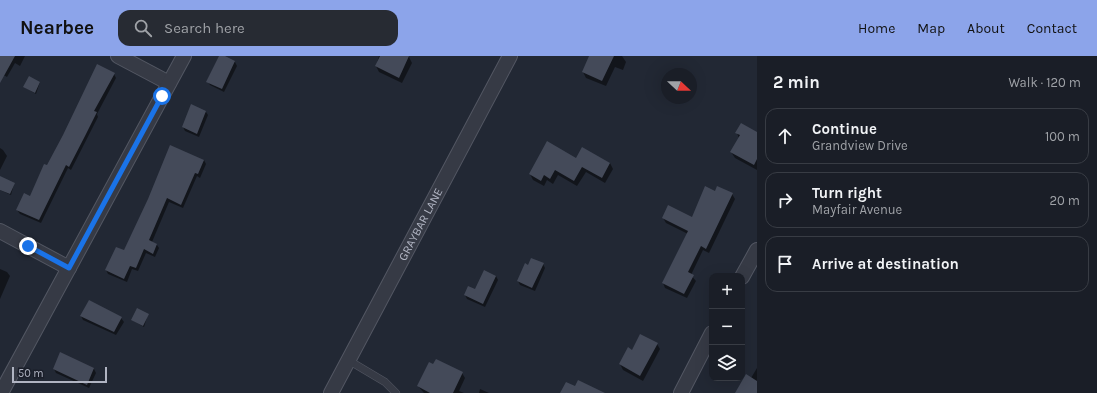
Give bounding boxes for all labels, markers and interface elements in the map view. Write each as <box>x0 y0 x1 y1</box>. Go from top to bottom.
search box <box>118 10 398 46</box>
text: Nearbee <box>20 17 94 39</box>
icon: search <box>132 17 154 39</box>
text: Search here <box>164 19 245 37</box>
text: Home <box>858 20 895 37</box>
text: Map <box>917 20 945 37</box>
text: About <box>967 20 1005 37</box>
text: Contact <box>1027 20 1077 37</box>
north arrow <box>661 68 697 104</box>
text: 2 min <box>773 72 820 92</box>
text: Walk · 120 m <box>1008 75 1081 90</box>
route start <box>153 87 171 105</box>
text: Continue <box>812 120 877 138</box>
icon: ahead <box>774 125 796 147</box>
text: 100 m <box>1045 129 1080 144</box>
text: Grandview Drive <box>812 138 908 153</box>
text: Turn right <box>812 184 882 202</box>
street label: GRAYBAR LANE <box>396 186 446 263</box>
icon: right <box>774 189 796 211</box>
text: 20 m <box>1050 193 1080 208</box>
text: Mayfair Avenue <box>812 202 902 217</box>
route end <box>19 237 37 255</box>
icon: arrive <box>774 253 796 275</box>
text: Arrive at destination <box>812 255 959 273</box>
map controls <box>709 273 745 381</box>
button: + <box>709 273 745 309</box>
button: − <box>709 309 745 345</box>
button: layers <box>709 345 745 381</box>
scale bar <box>12 365 107 384</box>
text: 50 m <box>18 367 44 380</box>

